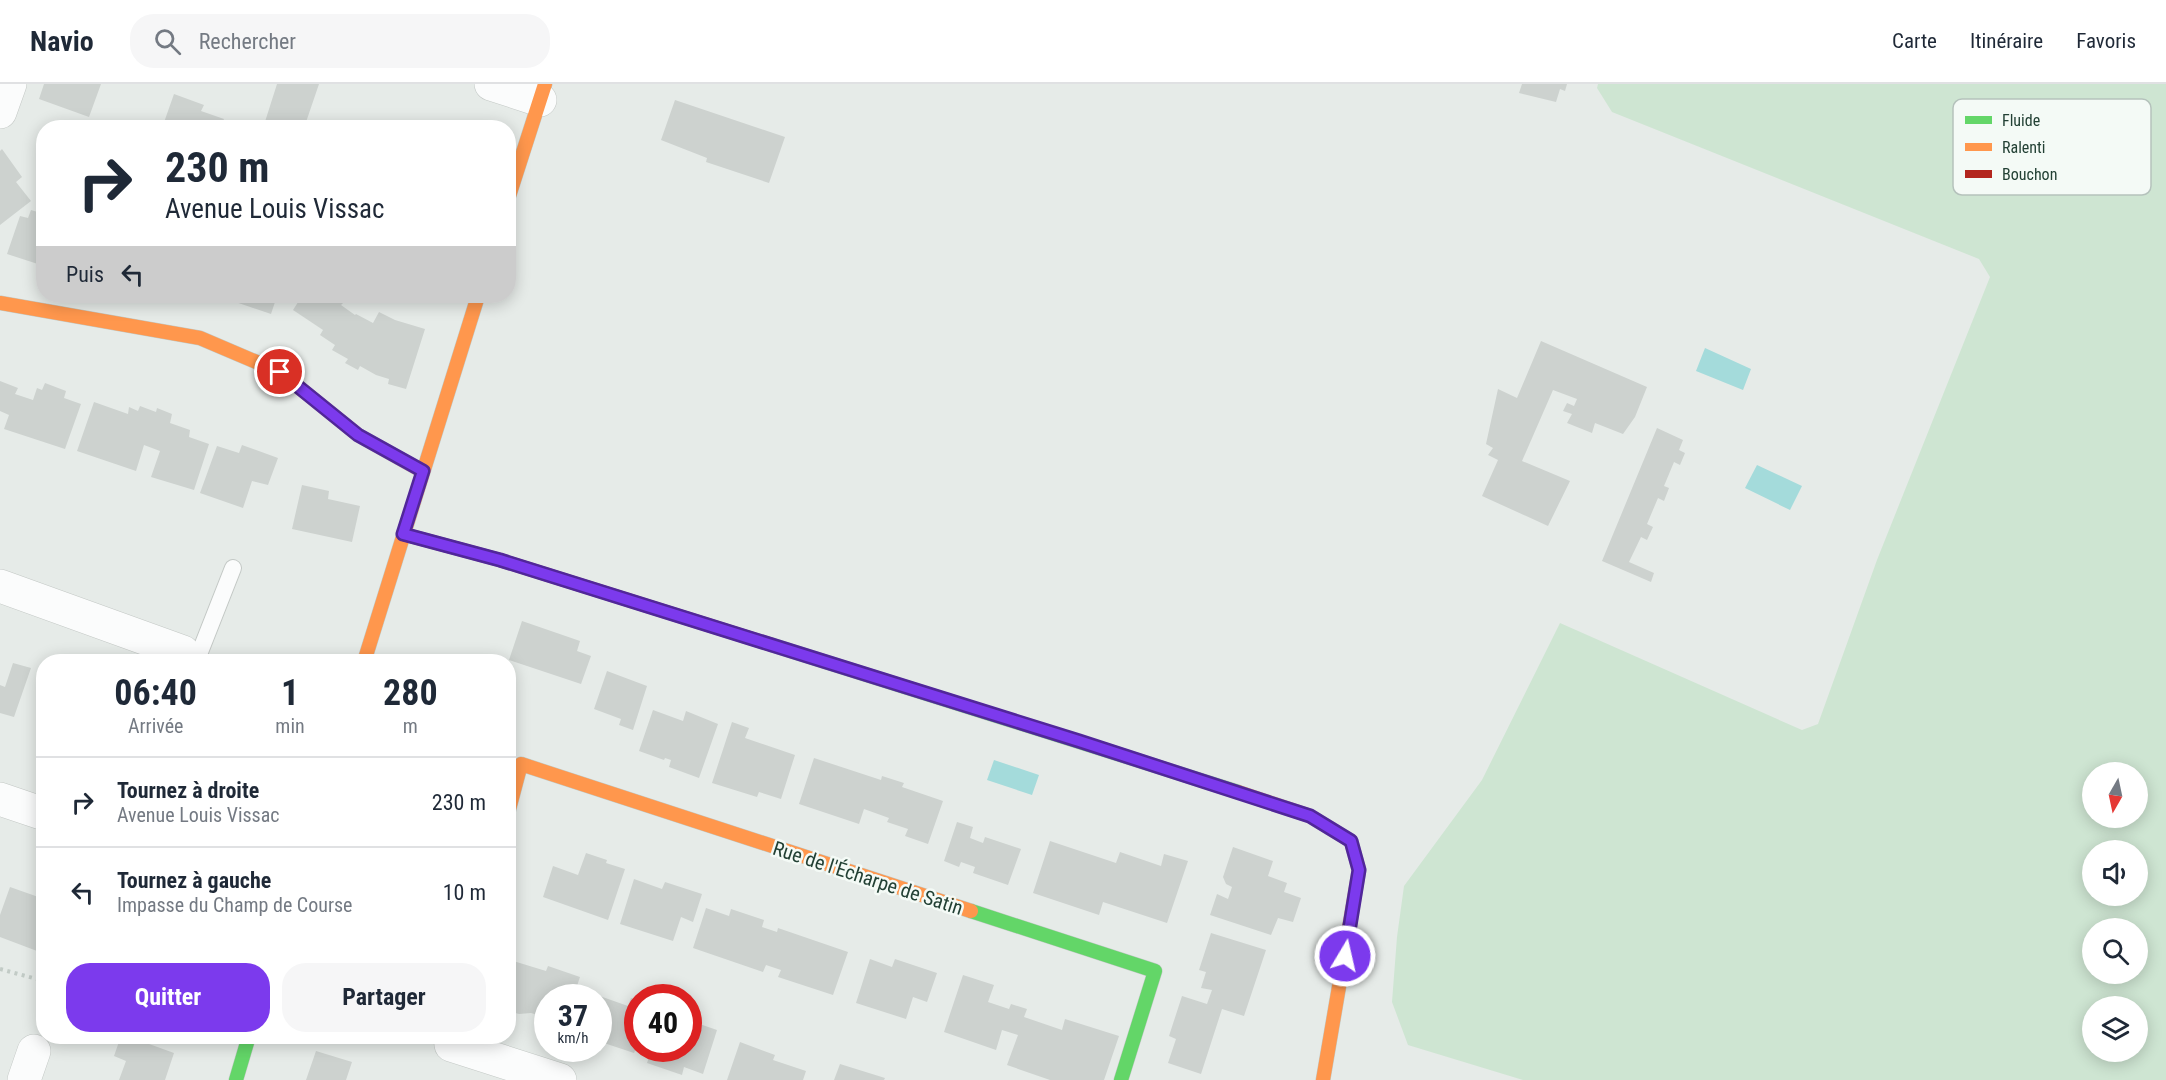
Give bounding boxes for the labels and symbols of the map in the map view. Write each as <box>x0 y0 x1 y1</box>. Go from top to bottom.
legend <box>1953 99 2151 195</box>
text: Fluide <box>2002 111 2040 130</box>
text: Ralenti <box>2002 138 2045 157</box>
text: Bouchon <box>2002 165 2057 184</box>
pin <box>254 346 305 397</box>
north arrow <box>2082 762 2148 828</box>
street label: Rue de l'Écharpe de Satin <box>770 836 966 920</box>
position arrow <box>1313 924 1377 988</box>
speed limit sign: 40 <box>624 984 702 1062</box>

